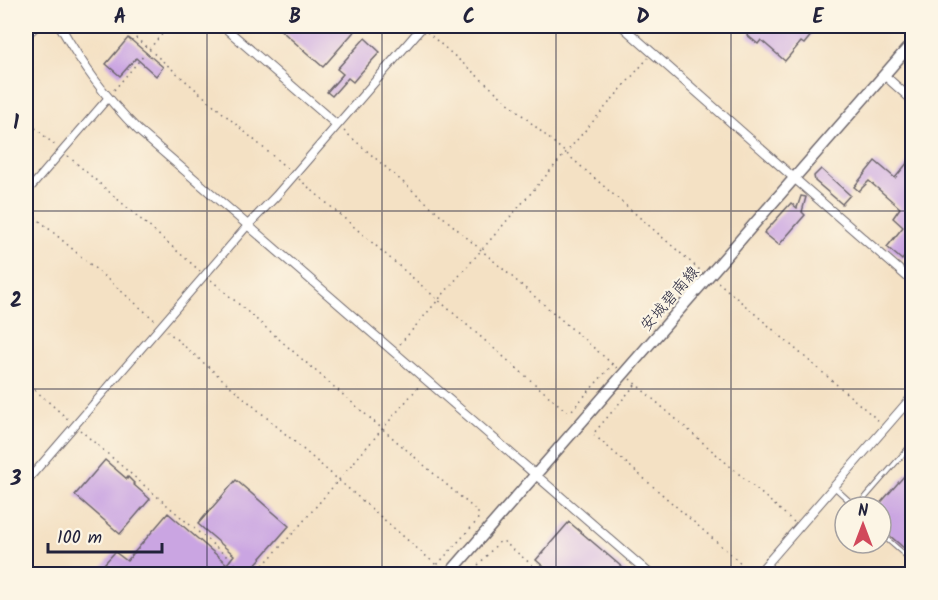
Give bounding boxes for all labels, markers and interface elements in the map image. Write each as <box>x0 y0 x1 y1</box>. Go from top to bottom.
text: A <box>114 2 126 34</box>
text: B <box>289 2 301 34</box>
text: C <box>463 2 475 34</box>
text: D <box>636 2 650 34</box>
text: E <box>812 2 824 34</box>
text: 1 <box>13 108 19 140</box>
street label: 安城碧南線 <box>634 261 706 337</box>
text: 2 <box>10 286 22 318</box>
text: 3 <box>10 464 22 496</box>
north arrow <box>833 495 893 555</box>
text: N <box>858 499 868 524</box>
scale bar <box>48 516 162 554</box>
text: 100 m <box>57 524 102 553</box>

